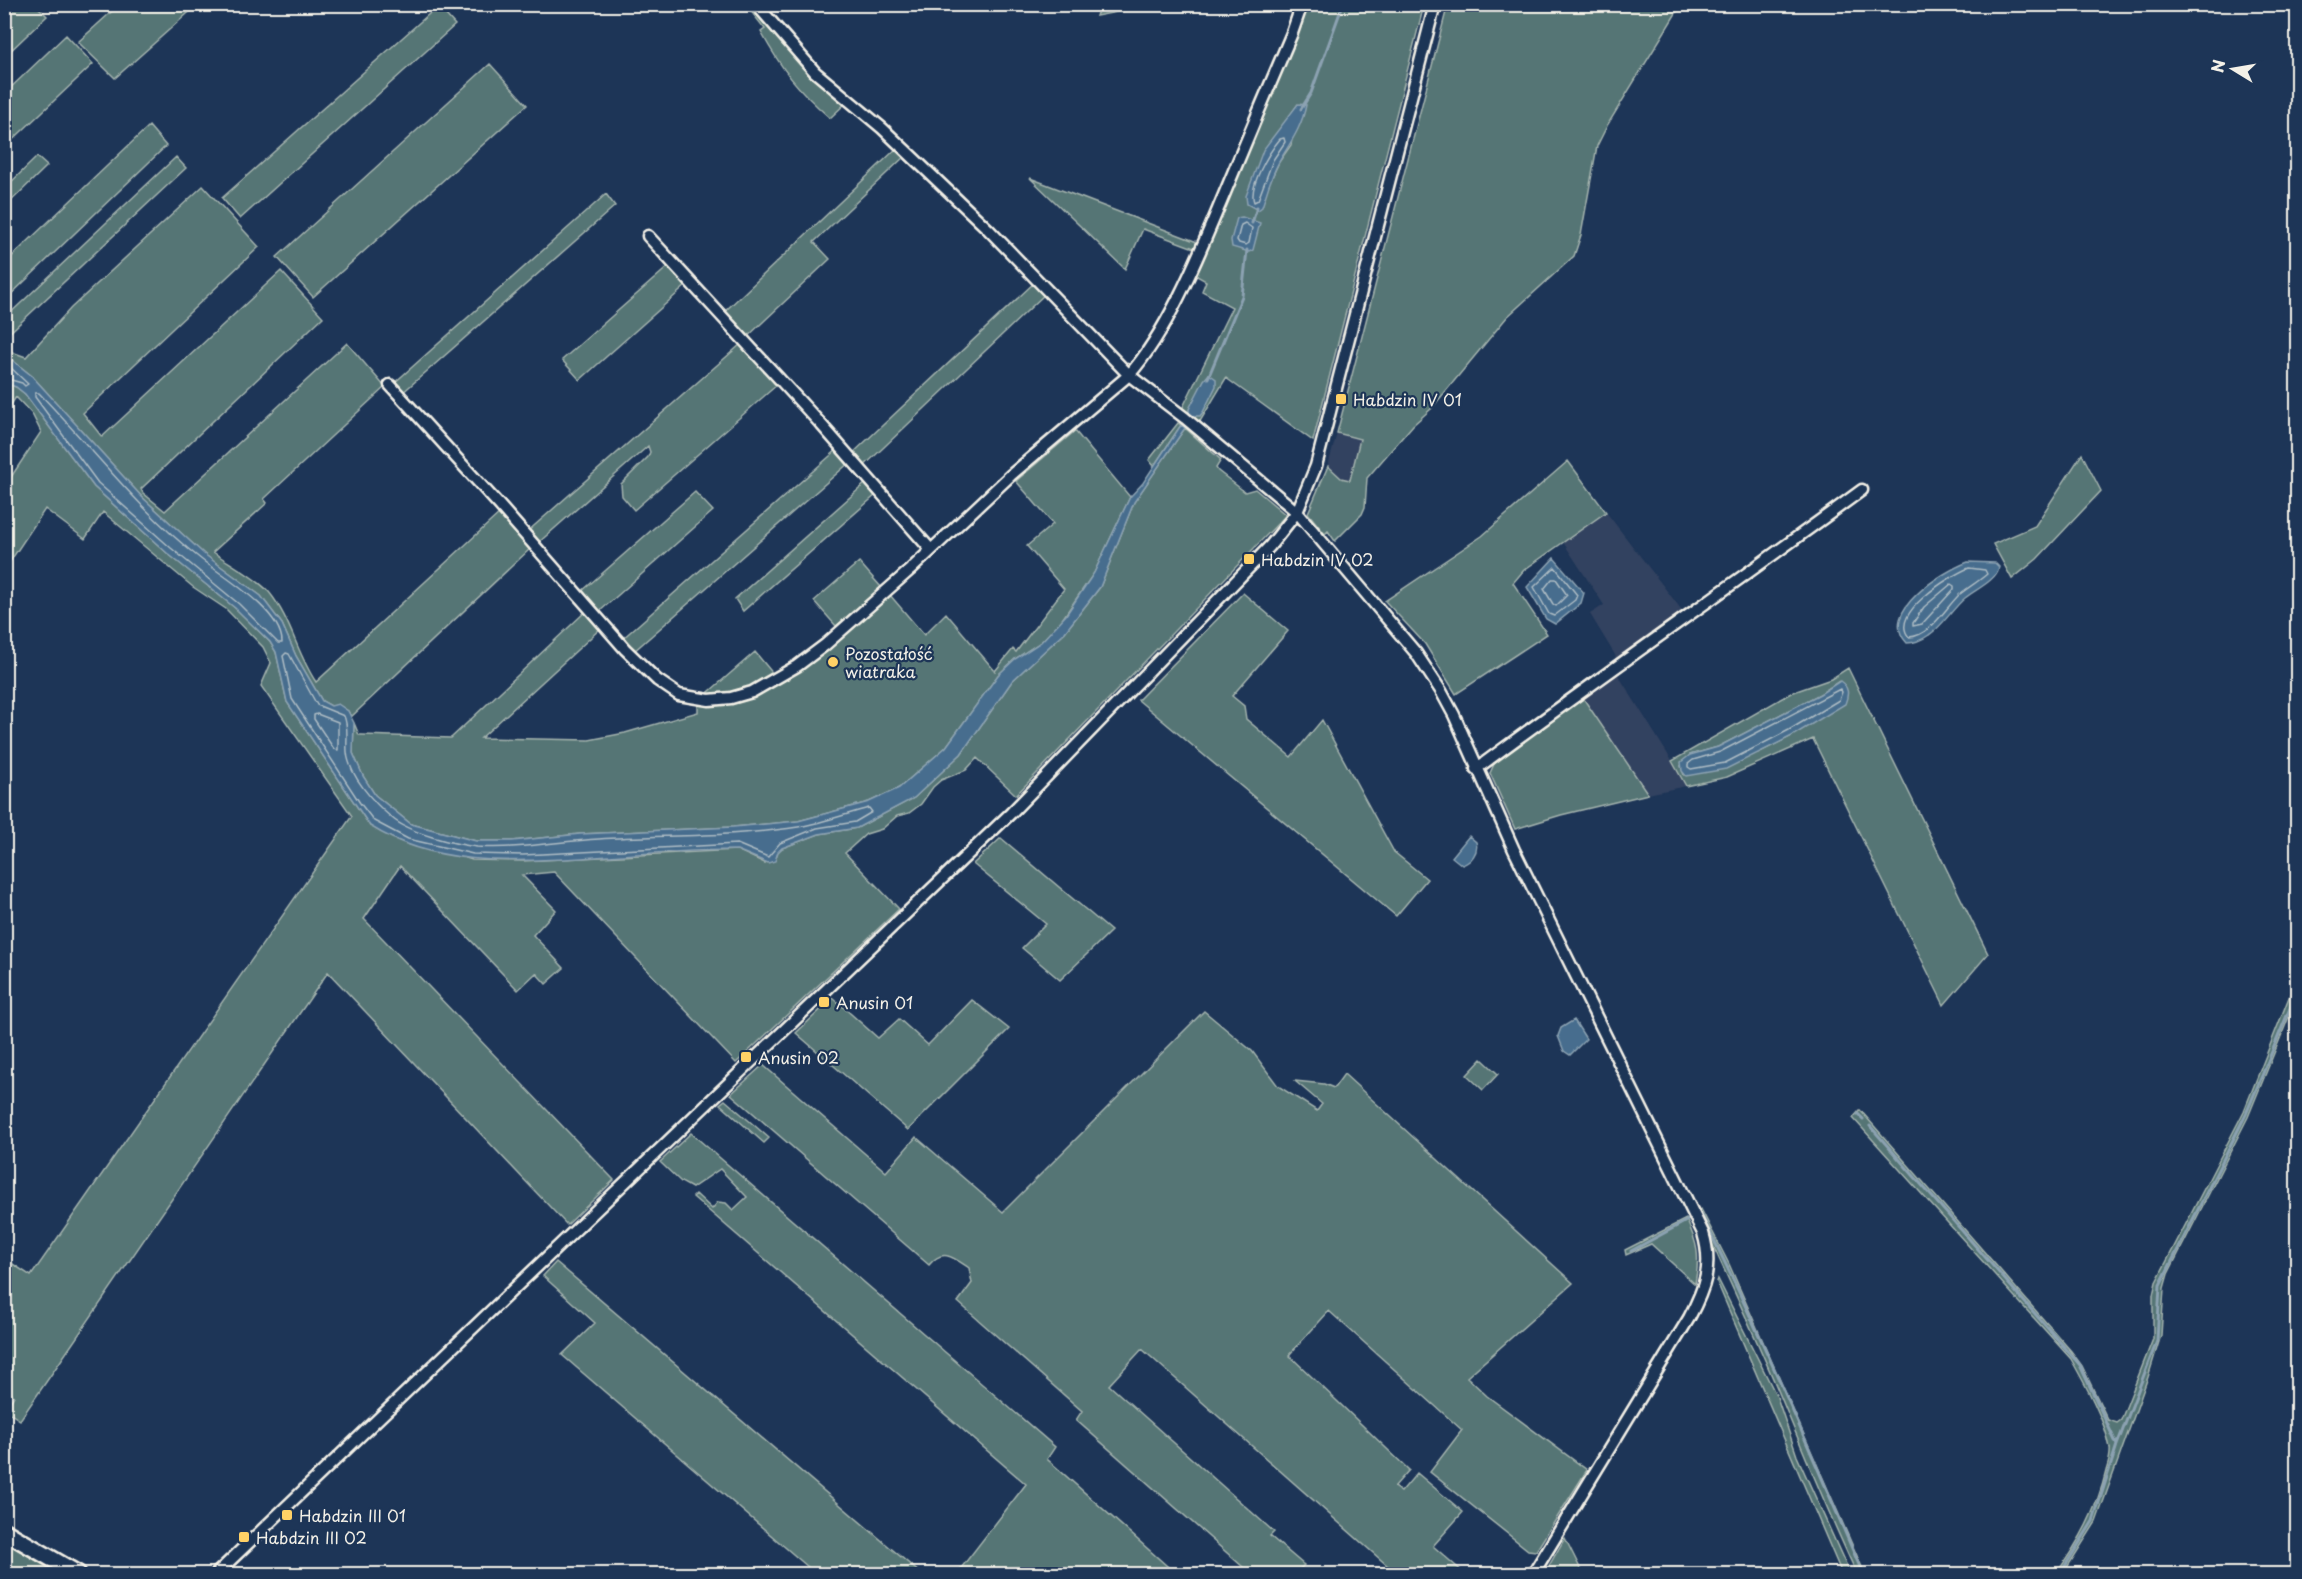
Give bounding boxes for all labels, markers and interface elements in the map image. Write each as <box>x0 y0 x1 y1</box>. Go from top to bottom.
north arrow <box>2203 39 2263 99</box>
text: N <box>2204 57 2230 74</box>
place label: Habdzin IV 01 <box>1353 387 1462 411</box>
marker: Habdzin IV 01 <box>1334 392 1348 406</box>
place label: Habdzin IV 02 <box>1261 547 1374 571</box>
marker: Habdzin IV 02 <box>1242 552 1256 566</box>
place label: Pozostałość wiatraka <box>845 641 933 683</box>
marker: Pozostałość wiatraka <box>826 655 840 669</box>
place label: Anusin 01 <box>836 990 913 1014</box>
marker: Anusin 01 <box>817 995 831 1009</box>
place label: Anusin 02 <box>758 1045 839 1069</box>
marker: Anusin 02 <box>739 1050 753 1064</box>
place label: Habdzin III 01 <box>299 1503 406 1527</box>
marker: Habdzin III 01 <box>280 1508 294 1522</box>
place label: Habdzin III 02 <box>256 1525 367 1549</box>
marker: Habdzin III 02 <box>237 1530 251 1544</box>

